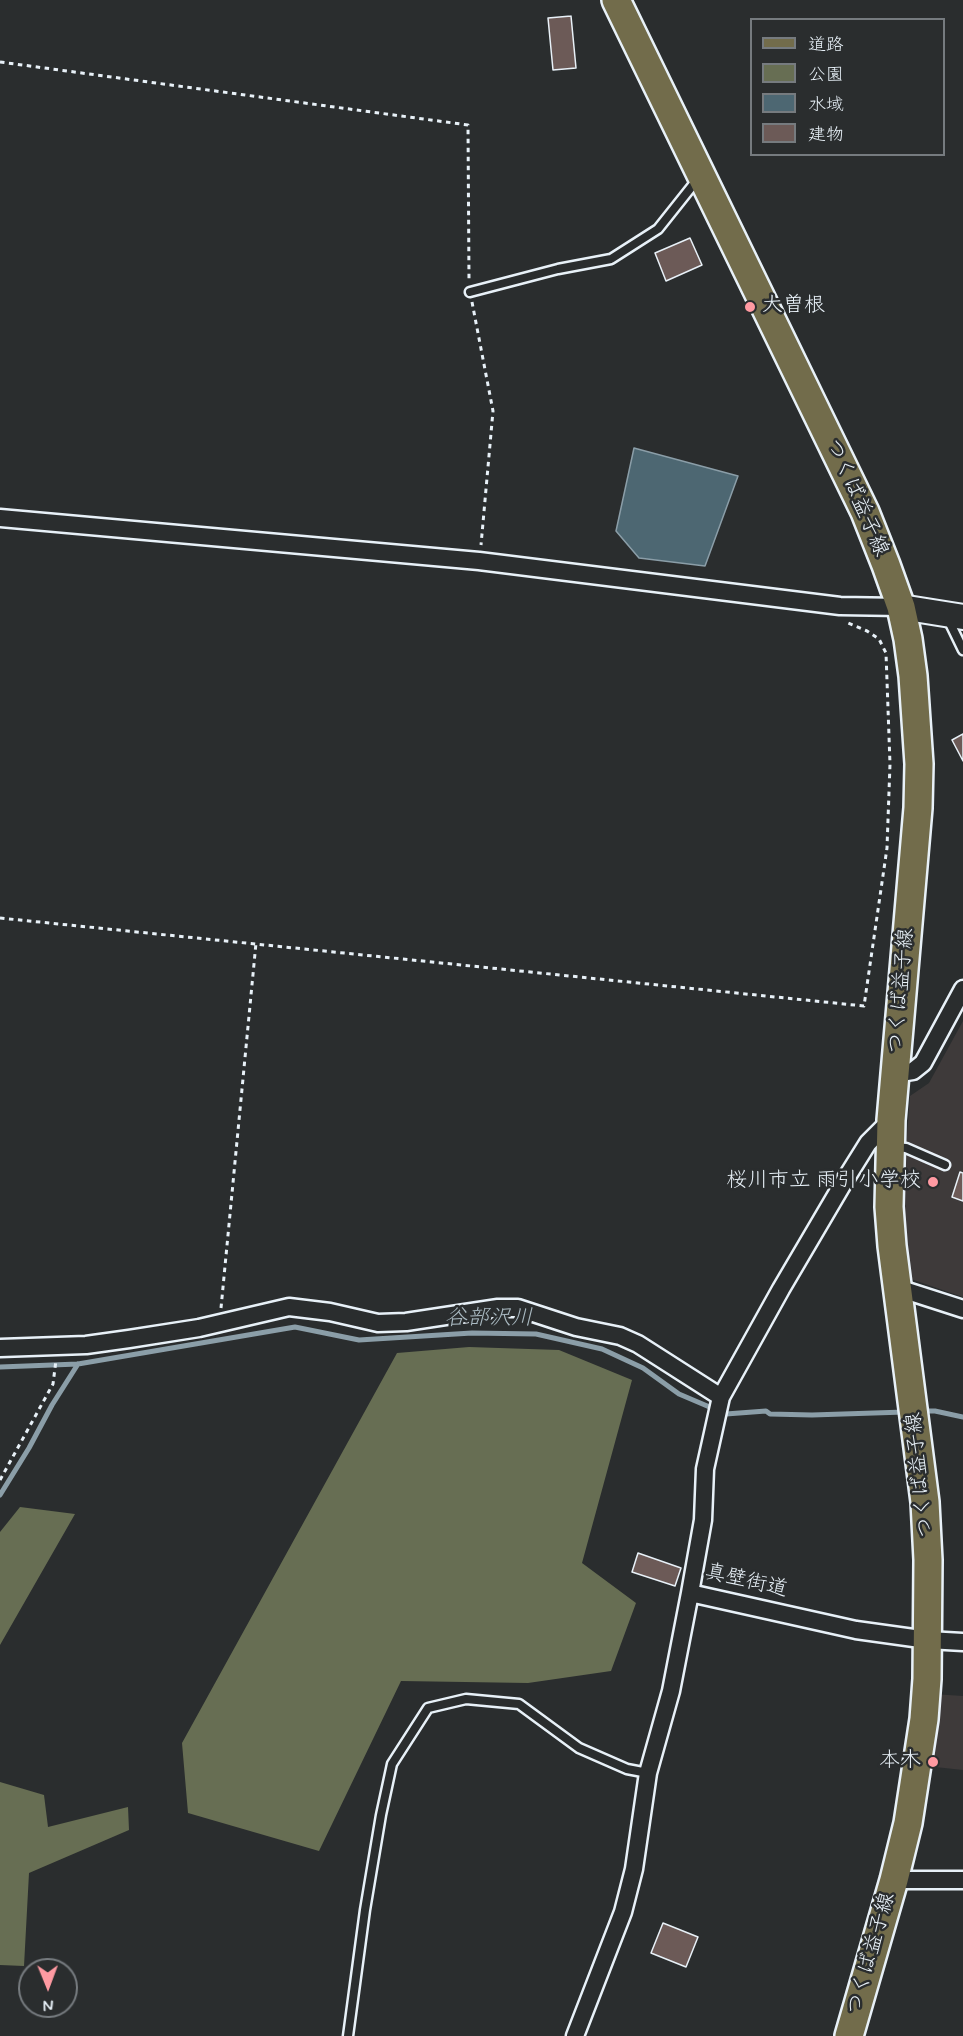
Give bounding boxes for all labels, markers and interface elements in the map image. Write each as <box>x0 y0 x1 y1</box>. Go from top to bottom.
legend <box>750 18 945 156</box>
text: 道路 <box>808 33 844 57</box>
text: 公園 <box>808 63 844 87</box>
text: 水域 <box>808 93 844 117</box>
text: 建物 <box>808 123 844 147</box>
place label: 大曽根 <box>762 294 825 320</box>
marker: 大曽根 <box>743 300 757 314</box>
street label: つくば益子線 <box>819 435 893 561</box>
street label: つくば益子線 <box>884 927 920 1055</box>
place label: 桜川市立 雨引小学校 <box>726 1169 921 1195</box>
marker: 桜川市立 雨引小学校 <box>926 1175 940 1189</box>
water label: 谷部沢川 <box>445 1306 533 1332</box>
street label: つくば益子線 <box>902 1411 940 1539</box>
street label: 真壁街道 <box>702 1560 790 1604</box>
place label: 本木 <box>879 1749 921 1775</box>
marker: 本木 <box>926 1755 940 1769</box>
street label: つくば益子線 <box>843 1890 901 2018</box>
north arrow <box>18 1958 78 2018</box>
text: N <box>43 1994 54 2015</box>

